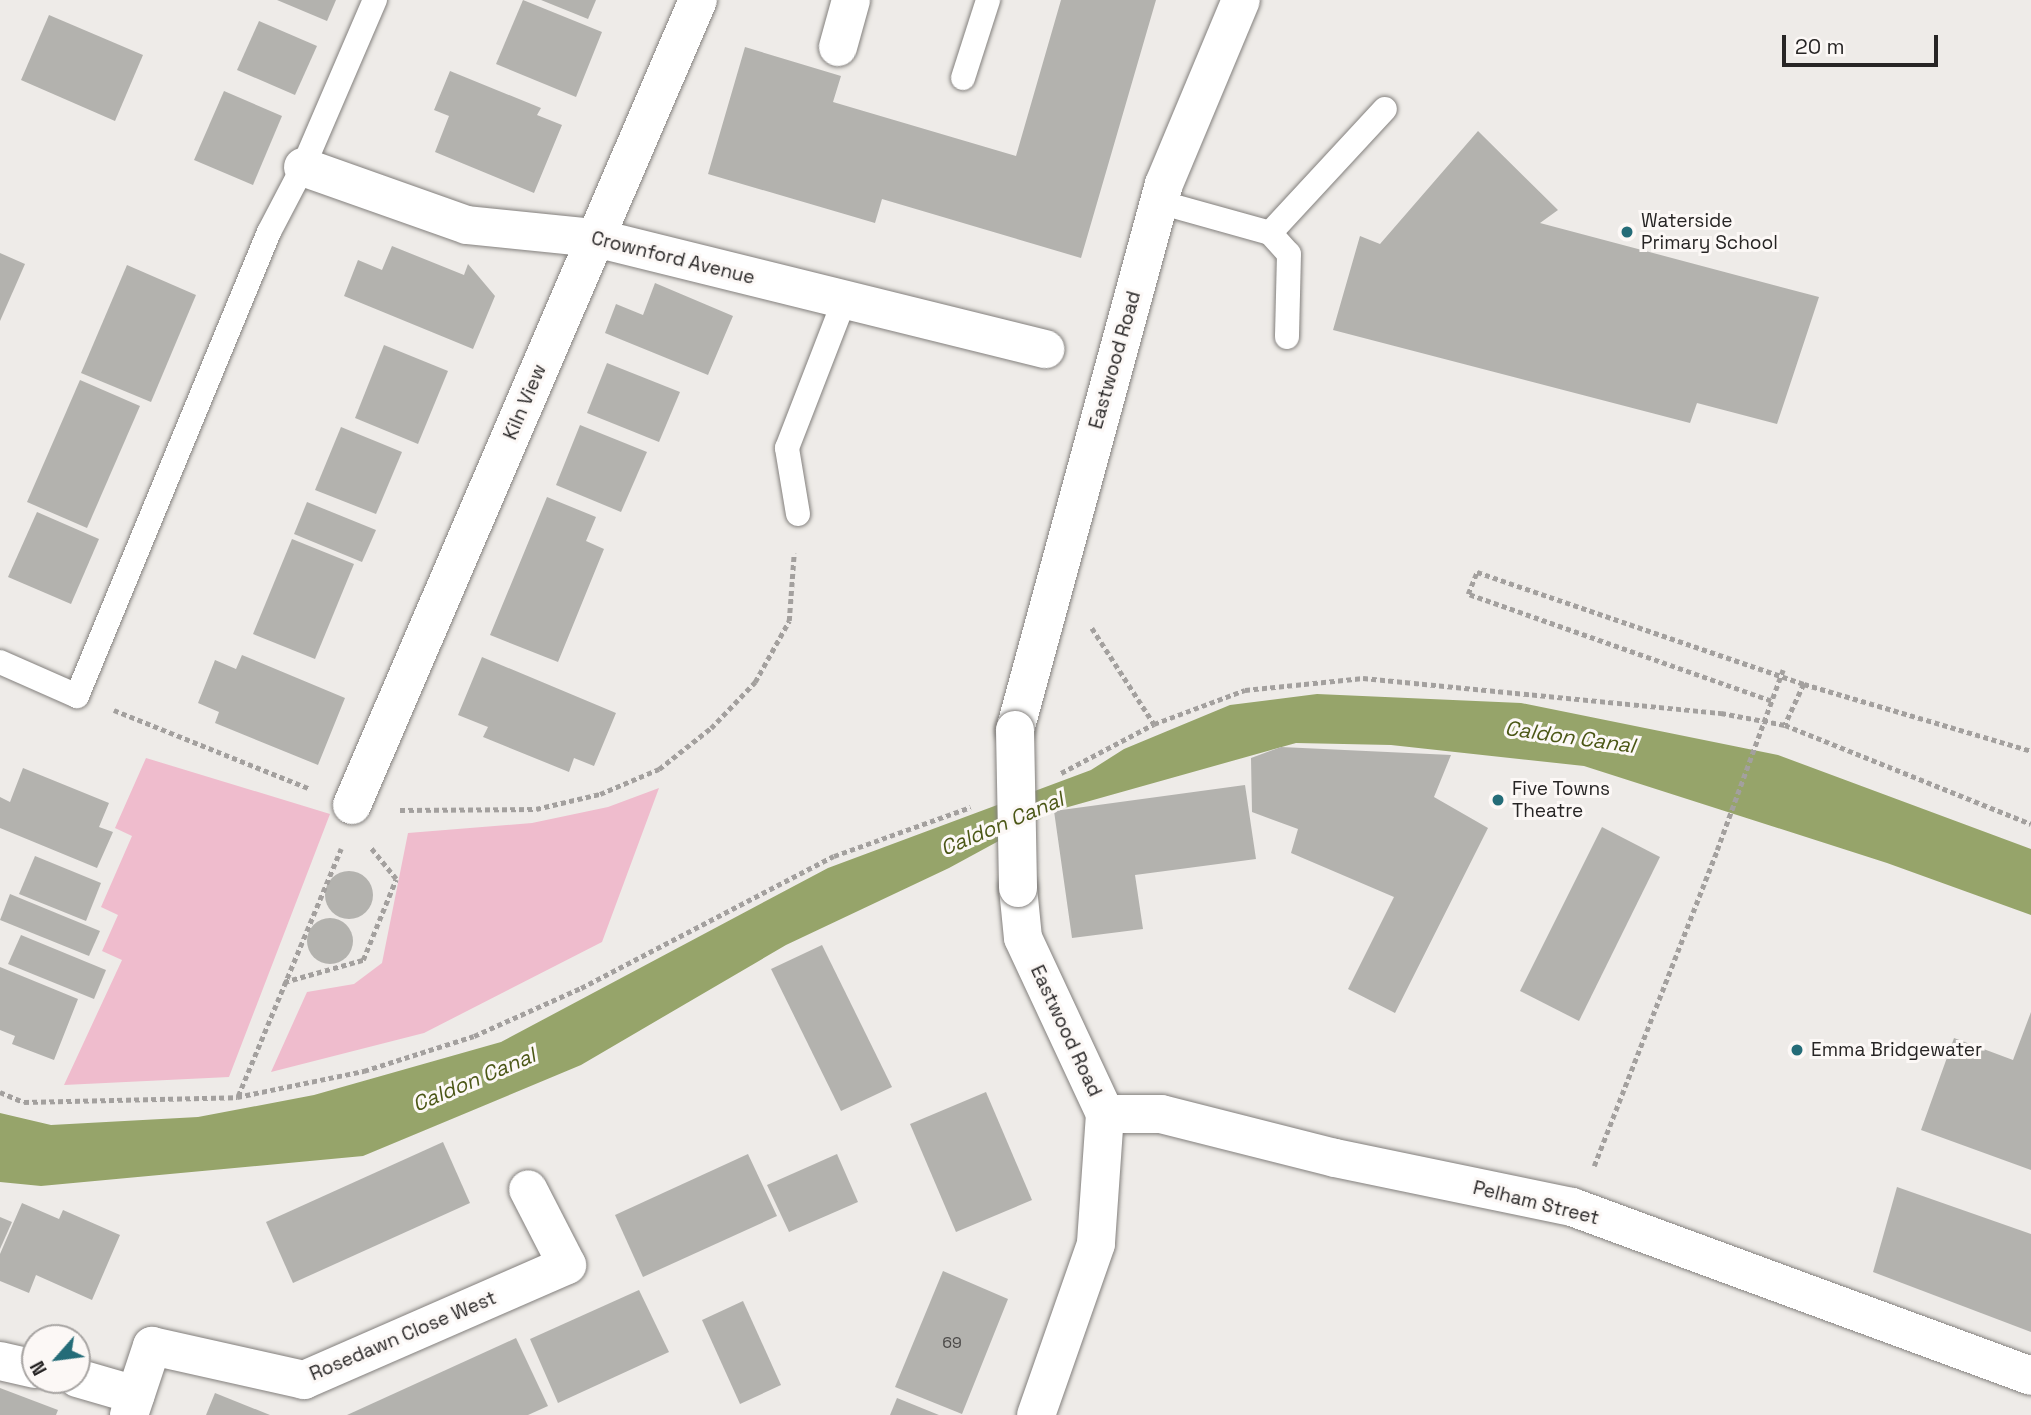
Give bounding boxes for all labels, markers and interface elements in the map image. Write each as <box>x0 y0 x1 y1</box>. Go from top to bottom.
scale bar <box>1786 21 1942 65</box>
text: 20 m <box>1795 33 1845 60</box>
place label: Waterside Primary School <box>1641 210 1778 254</box>
marker: Waterside Primary School <box>1619 224 1635 240</box>
street label: Crownford Avenue <box>589 227 757 289</box>
street label: Eastwood Road <box>1084 288 1146 432</box>
street label: Kiln View <box>499 361 551 443</box>
water label: Caldon Canal <box>1503 715 1637 759</box>
place label: Five Towns Theatre <box>1512 778 1611 822</box>
water label: Caldon Canal <box>937 787 1067 861</box>
marker: Five Towns Theatre <box>1490 792 1506 808</box>
street label: Eastwood Road <box>1026 962 1106 1100</box>
place label: Emma Bridgewater <box>1811 1039 1982 1061</box>
marker: Emma Bridgewater <box>1789 1042 1805 1058</box>
water label: Caldon Canal <box>409 1043 539 1117</box>
street label: Pelham Street <box>1471 1176 1601 1230</box>
street label: Rosedawn Close West <box>306 1286 500 1386</box>
north arrow <box>21 1324 91 1394</box>
house number: 69 <box>942 1333 962 1353</box>
text: N <box>25 1357 53 1380</box>

